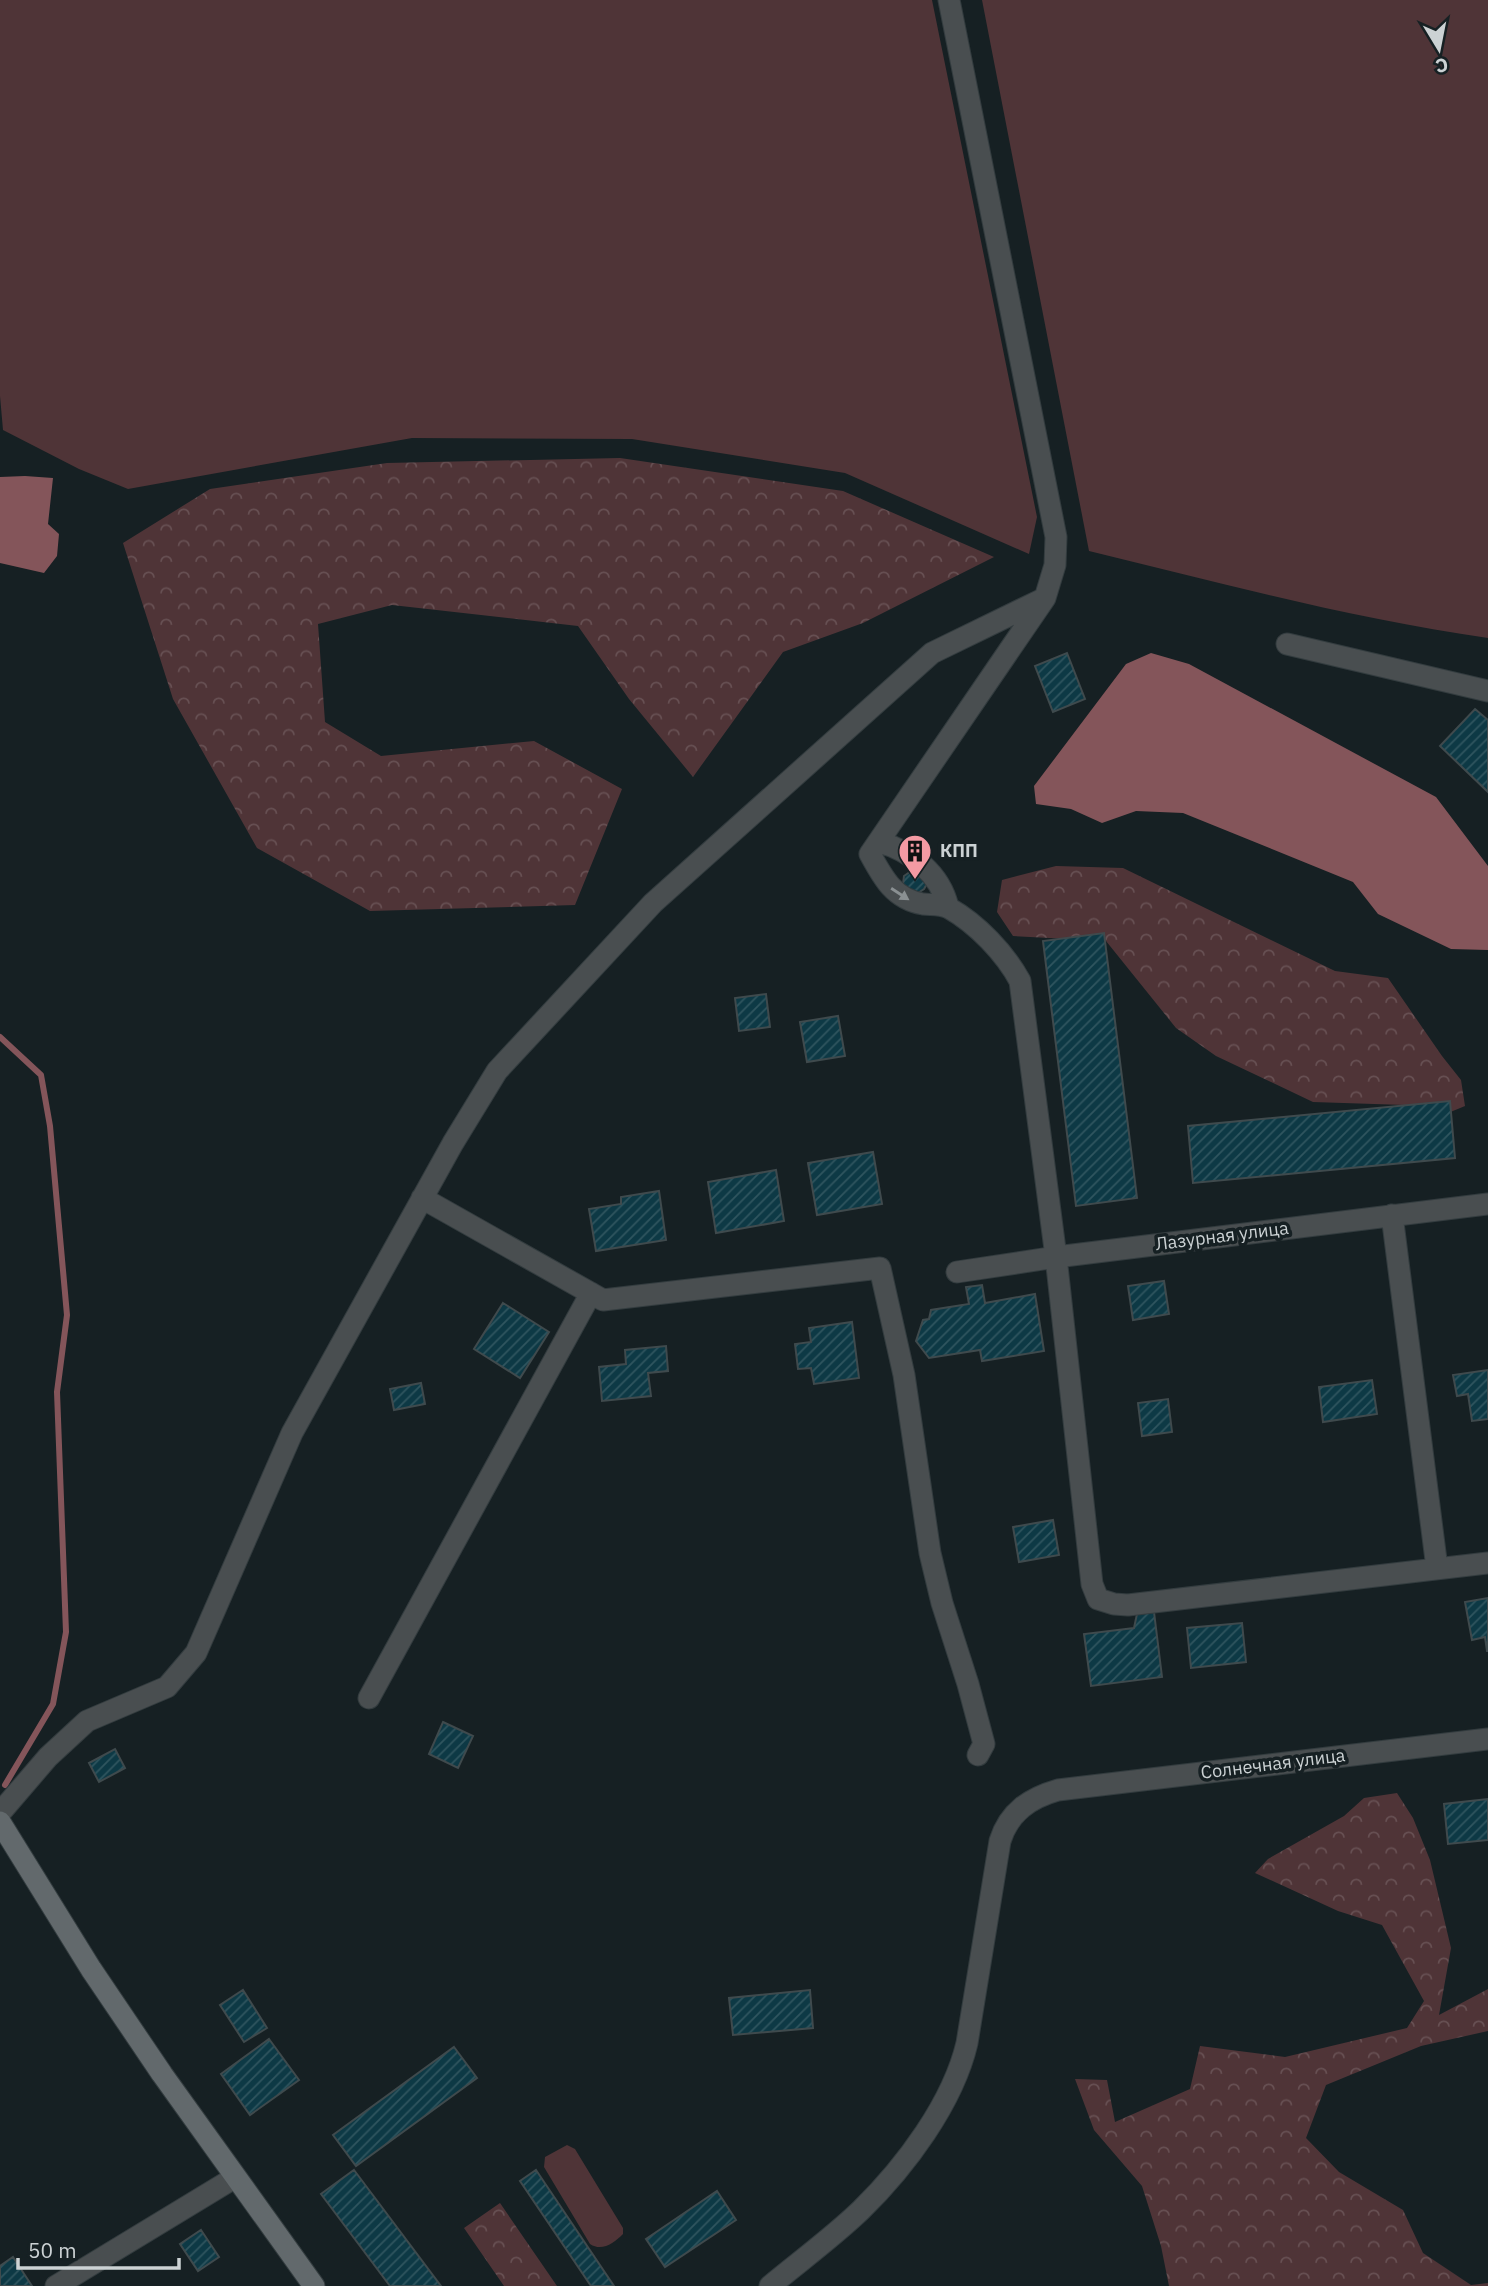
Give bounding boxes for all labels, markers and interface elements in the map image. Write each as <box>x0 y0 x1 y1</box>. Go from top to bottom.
north arrow <box>1404 14 1474 84</box>
text: С <box>1434 53 1450 79</box>
building icon: КПП <box>896 832 934 881</box>
place label: КПП <box>940 839 978 862</box>
one-way arrow <box>890 887 910 900</box>
street label: Лазурная улица <box>1154 1216 1290 1255</box>
street label: Солнечная улица <box>1199 1743 1347 1784</box>
scale bar <box>18 2226 178 2270</box>
text: 50 m <box>28 2236 77 2264</box>

